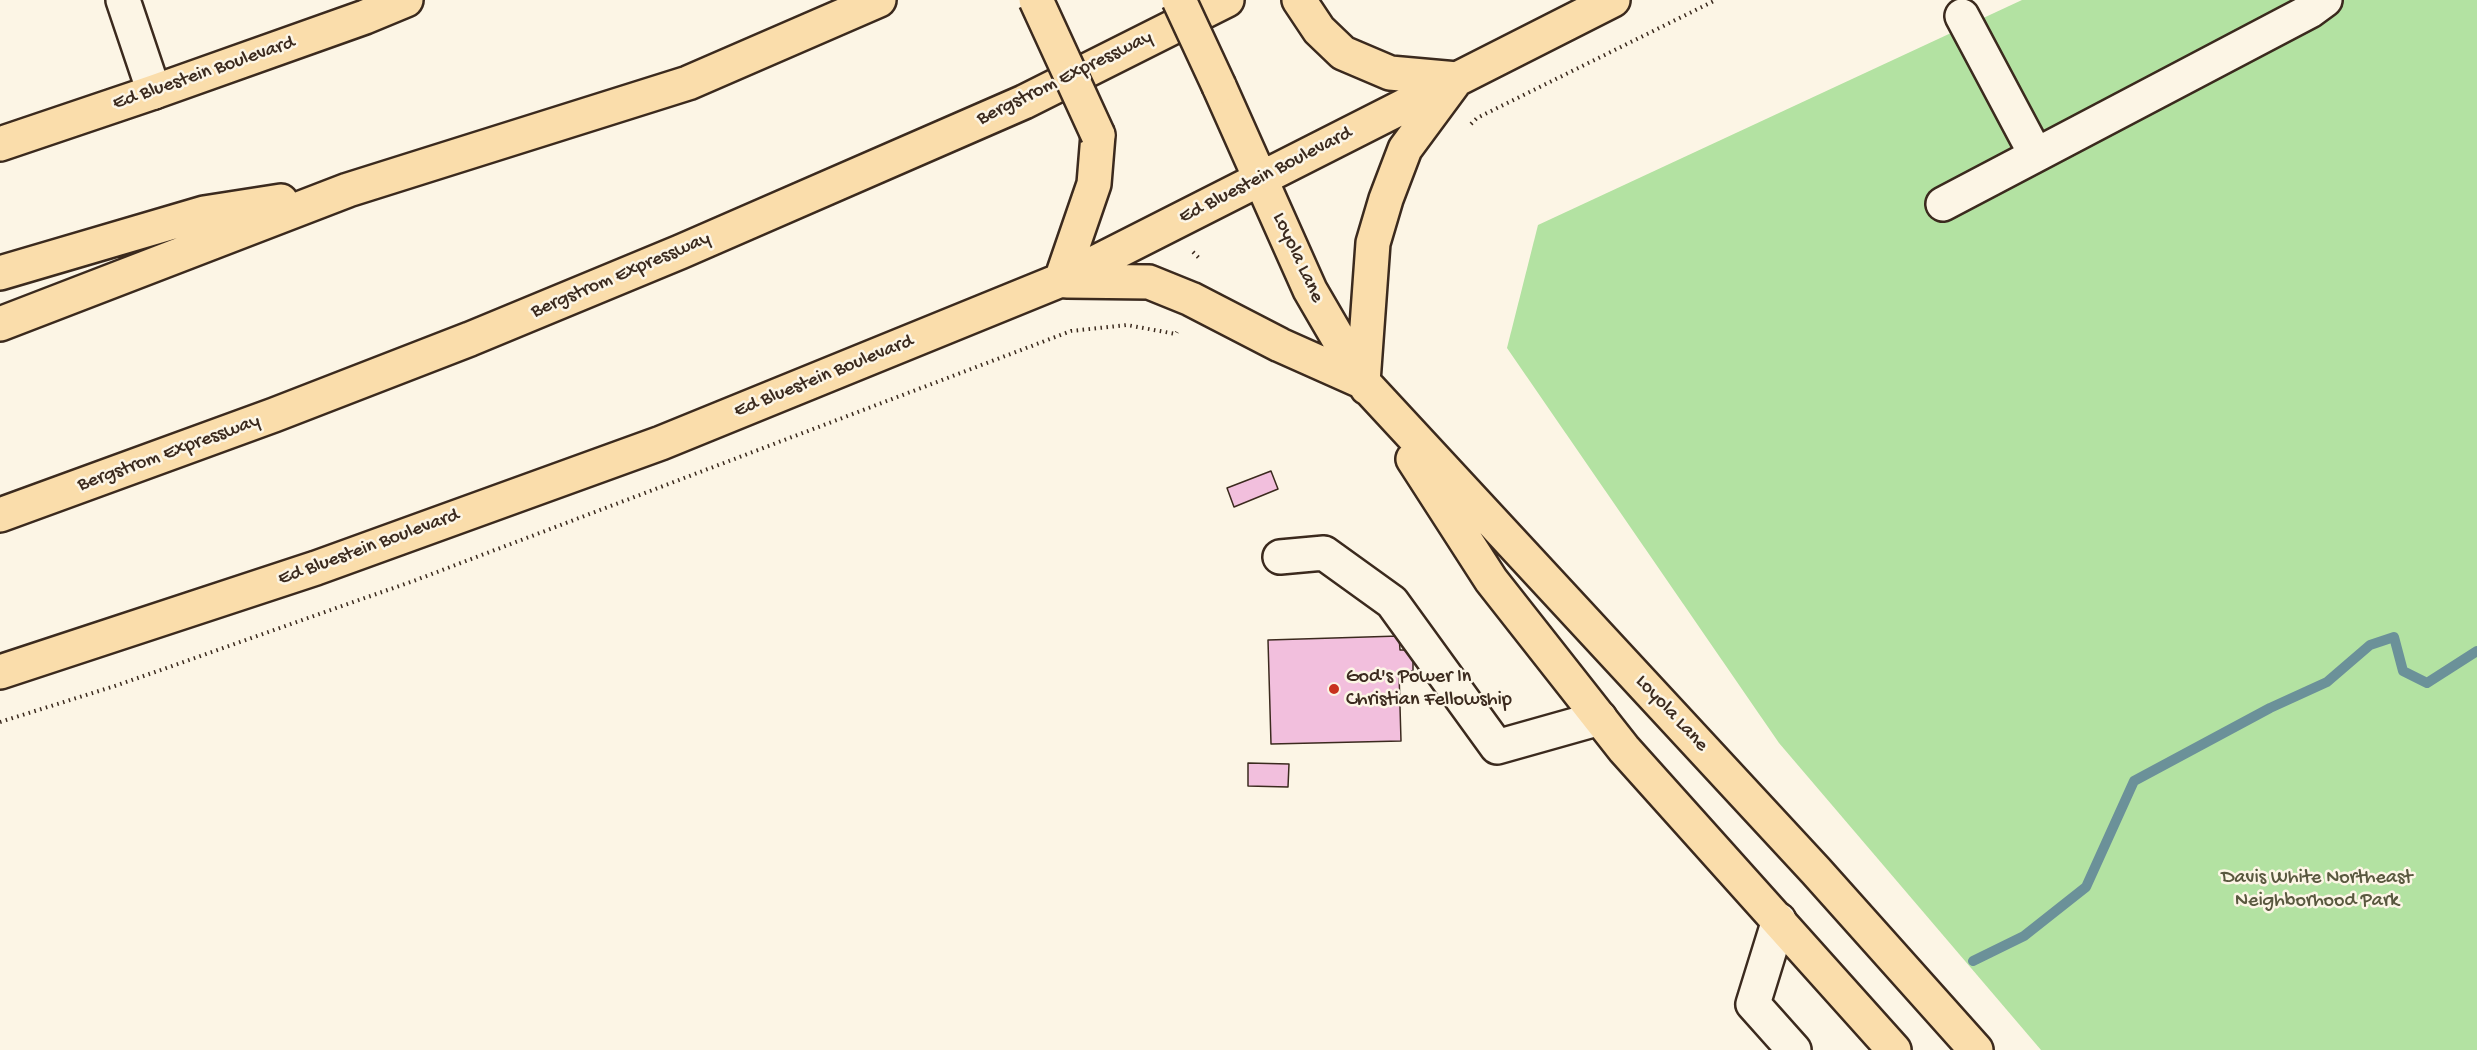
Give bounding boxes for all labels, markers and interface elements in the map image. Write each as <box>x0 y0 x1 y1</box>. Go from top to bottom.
street label: Bergstrom Expressway <box>973 26 1157 132</box>
street label: Ed Bluestein Boulevard <box>110 32 298 116</box>
street label: Ed Bluestein Boulevard <box>1175 122 1357 230</box>
street label: Loyola Lane <box>1266 209 1328 307</box>
street label: Bergstrom Expressway <box>528 227 714 325</box>
street label: Ed Bluestein Boulevard <box>731 330 917 424</box>
street label: Bergstrom Expressway <box>75 410 263 498</box>
street label: Ed Bluestein Boulevard <box>275 504 463 592</box>
place label: God's Power In Christian Fellowship <box>1346 666 1512 713</box>
street label: Loyola Lane <box>1629 671 1713 757</box>
marker: God's Power In Christian Fellowship <box>1327 682 1341 696</box>
park label: Davis White Northeast Neighborhood Park <box>2221 867 2413 914</box>

